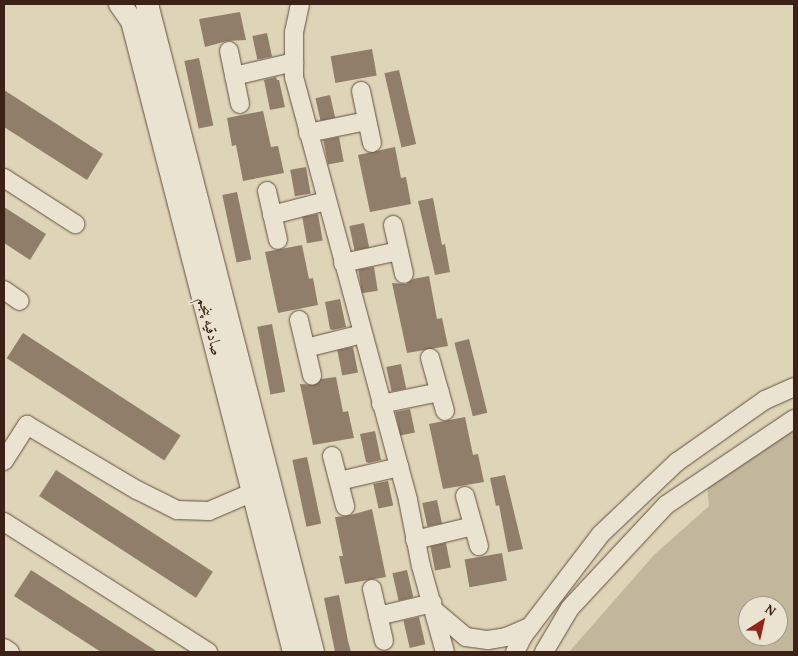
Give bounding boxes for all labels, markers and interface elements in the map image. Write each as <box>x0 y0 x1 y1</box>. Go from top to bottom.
street label: صادقیه پنجم <box>194 295 228 357</box>
north arrow <box>738 596 788 646</box>
text: N <box>761 599 781 620</box>

